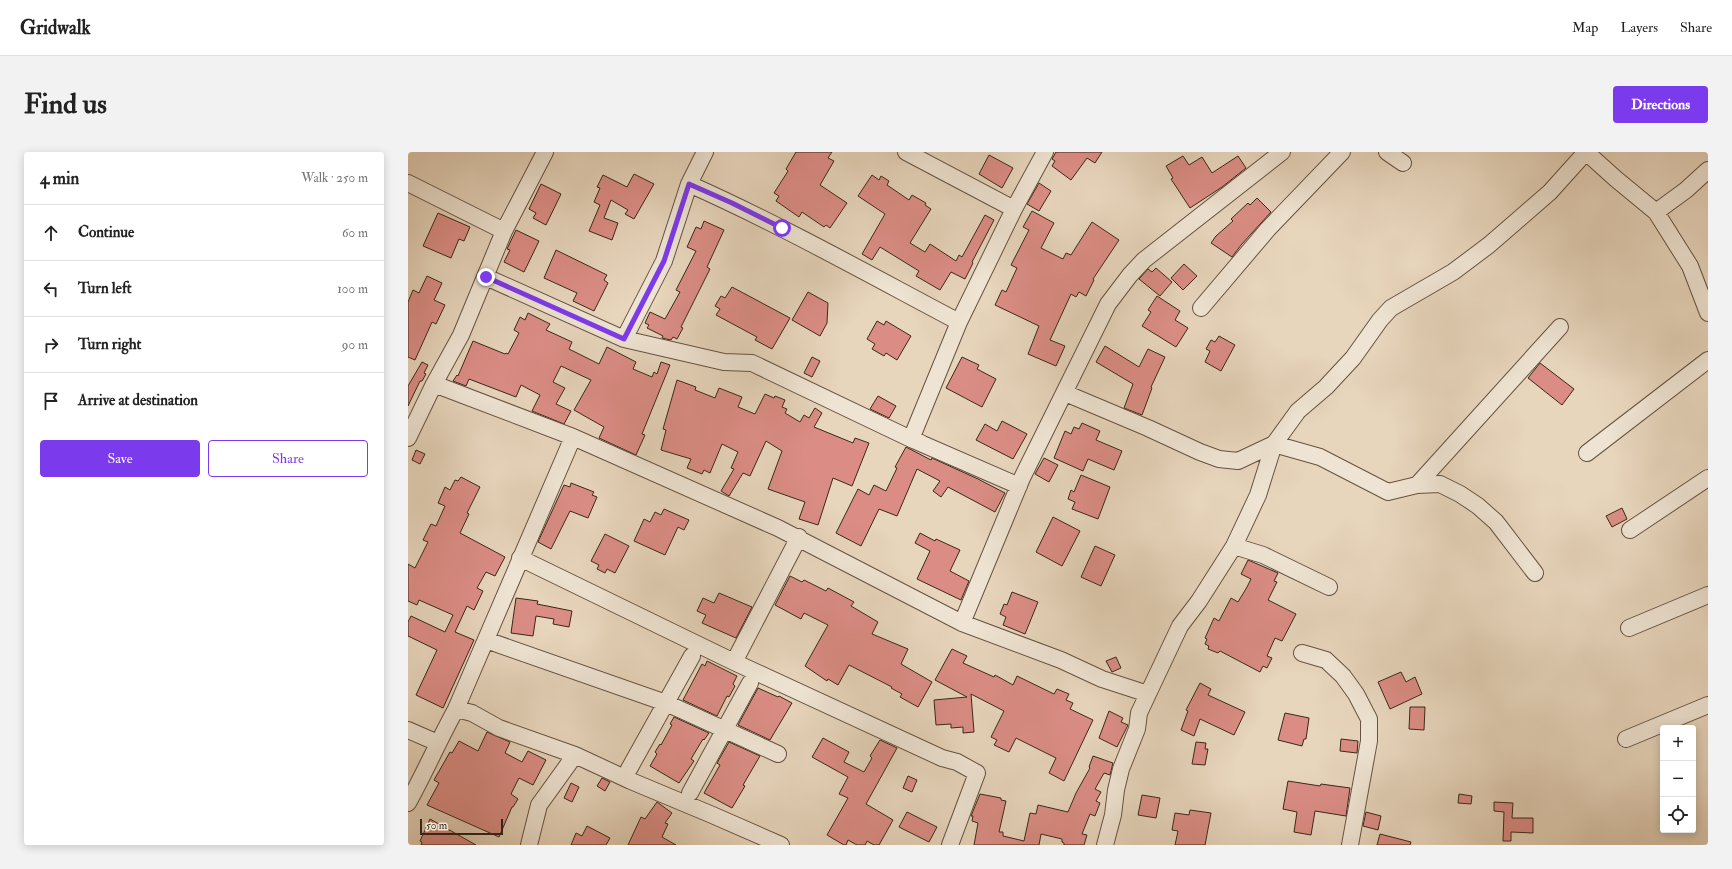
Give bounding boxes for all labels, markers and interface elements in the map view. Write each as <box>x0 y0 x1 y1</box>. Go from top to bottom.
text: Gridwalk <box>20 16 91 40</box>
text: Map <box>1572 19 1598 36</box>
text: Layers <box>1620 19 1658 36</box>
text: Share <box>1680 19 1712 36</box>
button: Directions <box>1613 86 1708 123</box>
text: Find us <box>24 87 107 122</box>
text: 4 min <box>40 168 79 189</box>
text: Walk · 250 m <box>301 170 368 186</box>
route start <box>773 219 791 237</box>
icon: ahead <box>40 222 62 244</box>
text: Continue <box>78 223 134 242</box>
text: 60 m <box>342 225 368 241</box>
route end <box>477 268 495 286</box>
icon: left <box>40 278 62 300</box>
text: Turn left <box>78 279 132 298</box>
text: 100 m <box>337 281 368 297</box>
icon: right <box>40 334 62 356</box>
text: Turn right <box>78 335 141 354</box>
text: 90 m <box>342 337 368 353</box>
icon: arrive <box>40 390 62 412</box>
text: Arrive at destination <box>78 391 198 410</box>
button: Save <box>40 440 200 477</box>
button: Share <box>208 440 368 477</box>
map controls <box>1660 725 1696 833</box>
button: + <box>1660 725 1696 761</box>
button: − <box>1660 761 1696 797</box>
button: locate <box>1660 797 1696 833</box>
scale bar <box>420 817 503 836</box>
text: 50 m <box>426 819 447 832</box>

